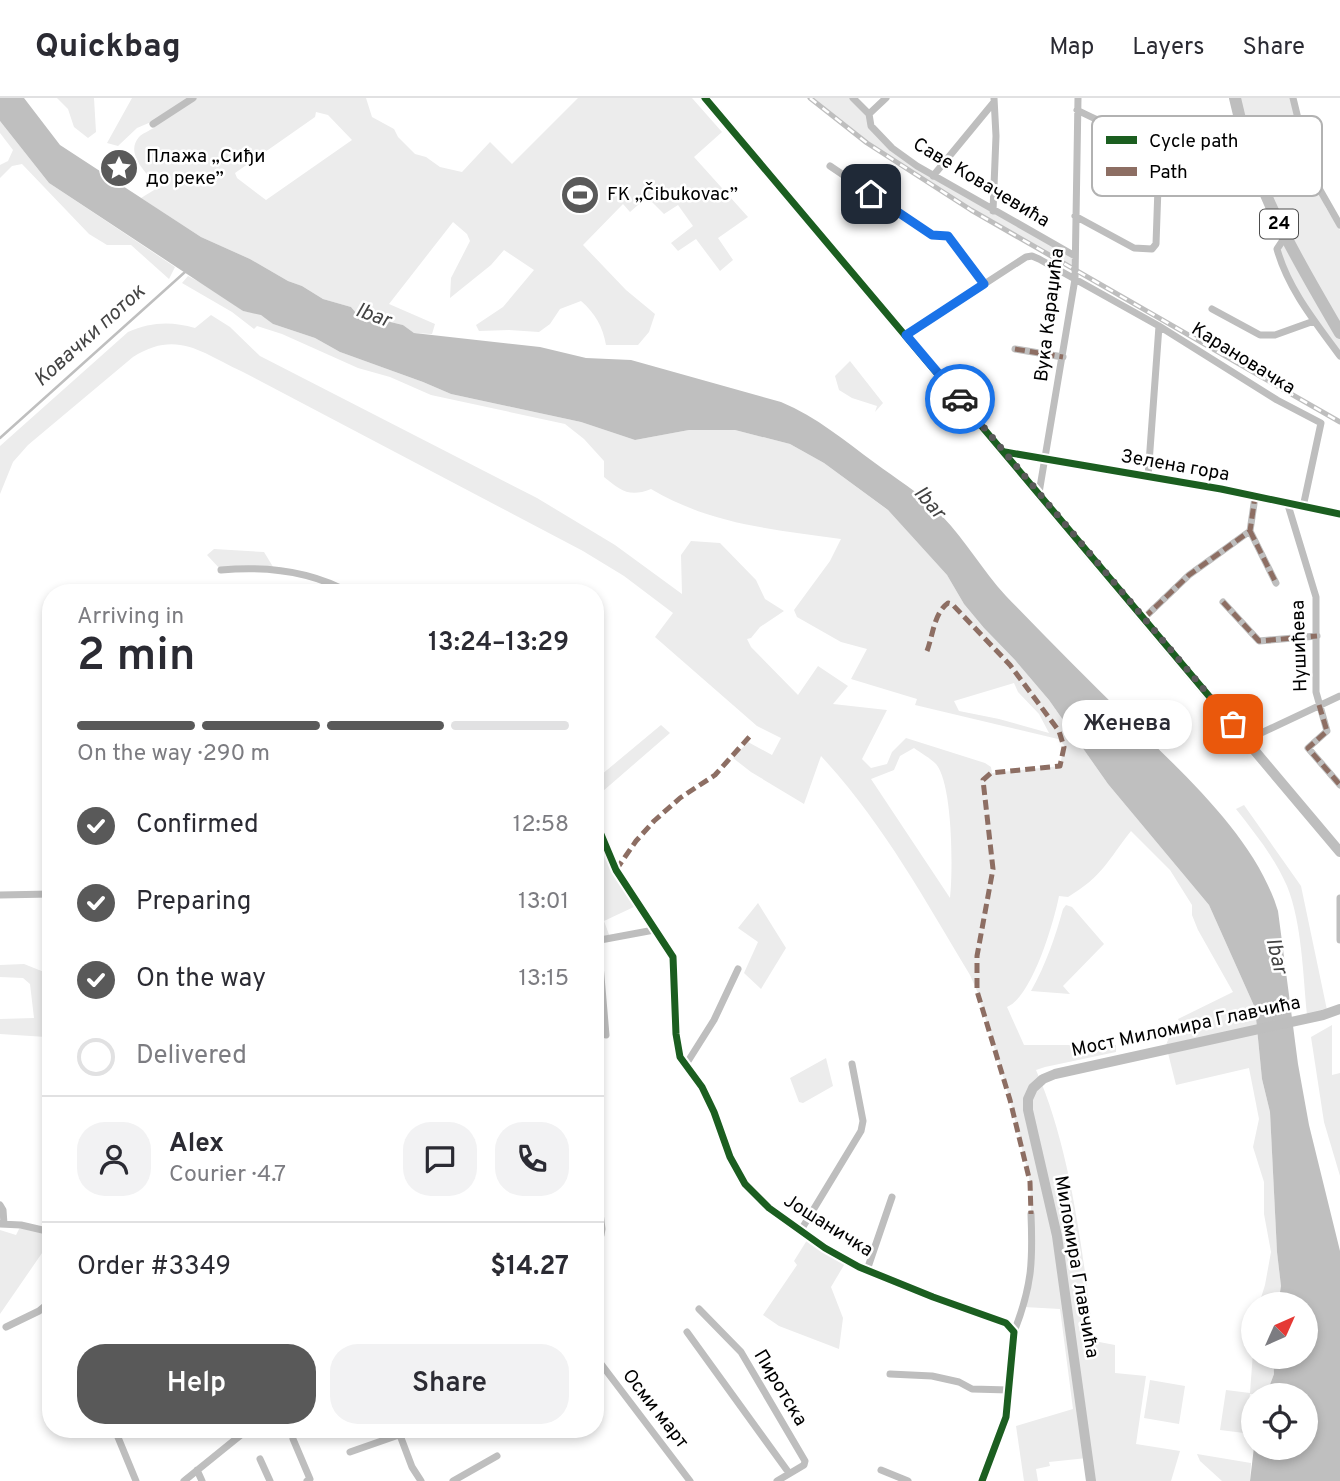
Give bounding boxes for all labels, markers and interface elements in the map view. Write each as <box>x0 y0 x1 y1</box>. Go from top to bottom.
text: Quickbag <box>35 27 181 69</box>
text: Map <box>1049 33 1094 63</box>
text: Layers <box>1132 33 1204 63</box>
text: Share <box>1242 33 1305 63</box>
legend <box>1092 116 1322 196</box>
text: Cycle path <box>1149 130 1238 154</box>
street label: Саве Ковачевића <box>908 133 1054 233</box>
place label: Плажа „Сиђи до реке” <box>146 145 266 191</box>
place icon: Плажа „Сиђи до реке” <box>98 147 140 189</box>
text: Path <box>1149 161 1188 185</box>
pin <box>841 164 901 224</box>
sports icon: FK „Čibukovac” <box>559 174 601 216</box>
icon: home <box>852 175 890 213</box>
place label: FK „Čibukovac” <box>607 182 738 207</box>
road number: 24 <box>1260 210 1298 238</box>
street label: Вука Караџића <box>1030 247 1070 383</box>
water label: Ковачки поток <box>28 278 152 393</box>
water label: Ibar <box>351 297 396 336</box>
street label: Карановачка <box>1187 318 1299 400</box>
courier <box>925 364 995 434</box>
icon: car <box>941 380 979 418</box>
street label: Зелена гора <box>1119 445 1231 487</box>
water label: Ibar <box>907 481 952 527</box>
street label: Нушићева <box>1286 600 1314 692</box>
text: Arriving in <box>77 603 184 632</box>
text: 13:24–13:29 <box>428 627 569 660</box>
text: 2 min <box>77 628 196 687</box>
pin <box>1203 694 1263 754</box>
callout: Женева <box>1062 700 1191 748</box>
icon: bag <box>1214 705 1252 743</box>
text: Женева <box>1083 710 1171 739</box>
text: On the way · 290 m <box>77 740 270 769</box>
icon: check <box>77 807 115 845</box>
text: Confirmed <box>136 809 259 842</box>
text: 12:58 <box>513 811 569 840</box>
icon: check <box>77 884 115 922</box>
text: Preparing <box>136 886 251 919</box>
text: 13:01 <box>518 888 569 917</box>
water label: Ibar <box>1259 935 1294 979</box>
icon: check <box>77 961 115 999</box>
text: On the way <box>136 963 266 996</box>
text: 13:15 <box>519 965 569 994</box>
street label: Мост Миломира Главчића <box>1069 991 1303 1063</box>
text: Delivered <box>136 1040 247 1073</box>
button: person <box>77 1122 151 1196</box>
button: chat <box>403 1122 477 1196</box>
button: phone <box>495 1122 569 1196</box>
text: Alex <box>169 1128 224 1161</box>
text: Courier · 4.7 <box>169 1161 286 1190</box>
street label: Миломира Главчића <box>1048 1174 1104 1360</box>
street label: Јошаничка <box>779 1189 877 1263</box>
text: Order #3349 <box>77 1251 231 1284</box>
text: $14.27 <box>490 1251 569 1284</box>
north arrow <box>1241 1292 1318 1368</box>
map controls <box>1241 1292 1318 1460</box>
button: Help <box>77 1344 316 1424</box>
button: Share <box>330 1344 569 1424</box>
street label: Пиротска <box>748 1345 812 1431</box>
street label: Осми март <box>617 1364 694 1454</box>
button: locate <box>1241 1383 1318 1460</box>

